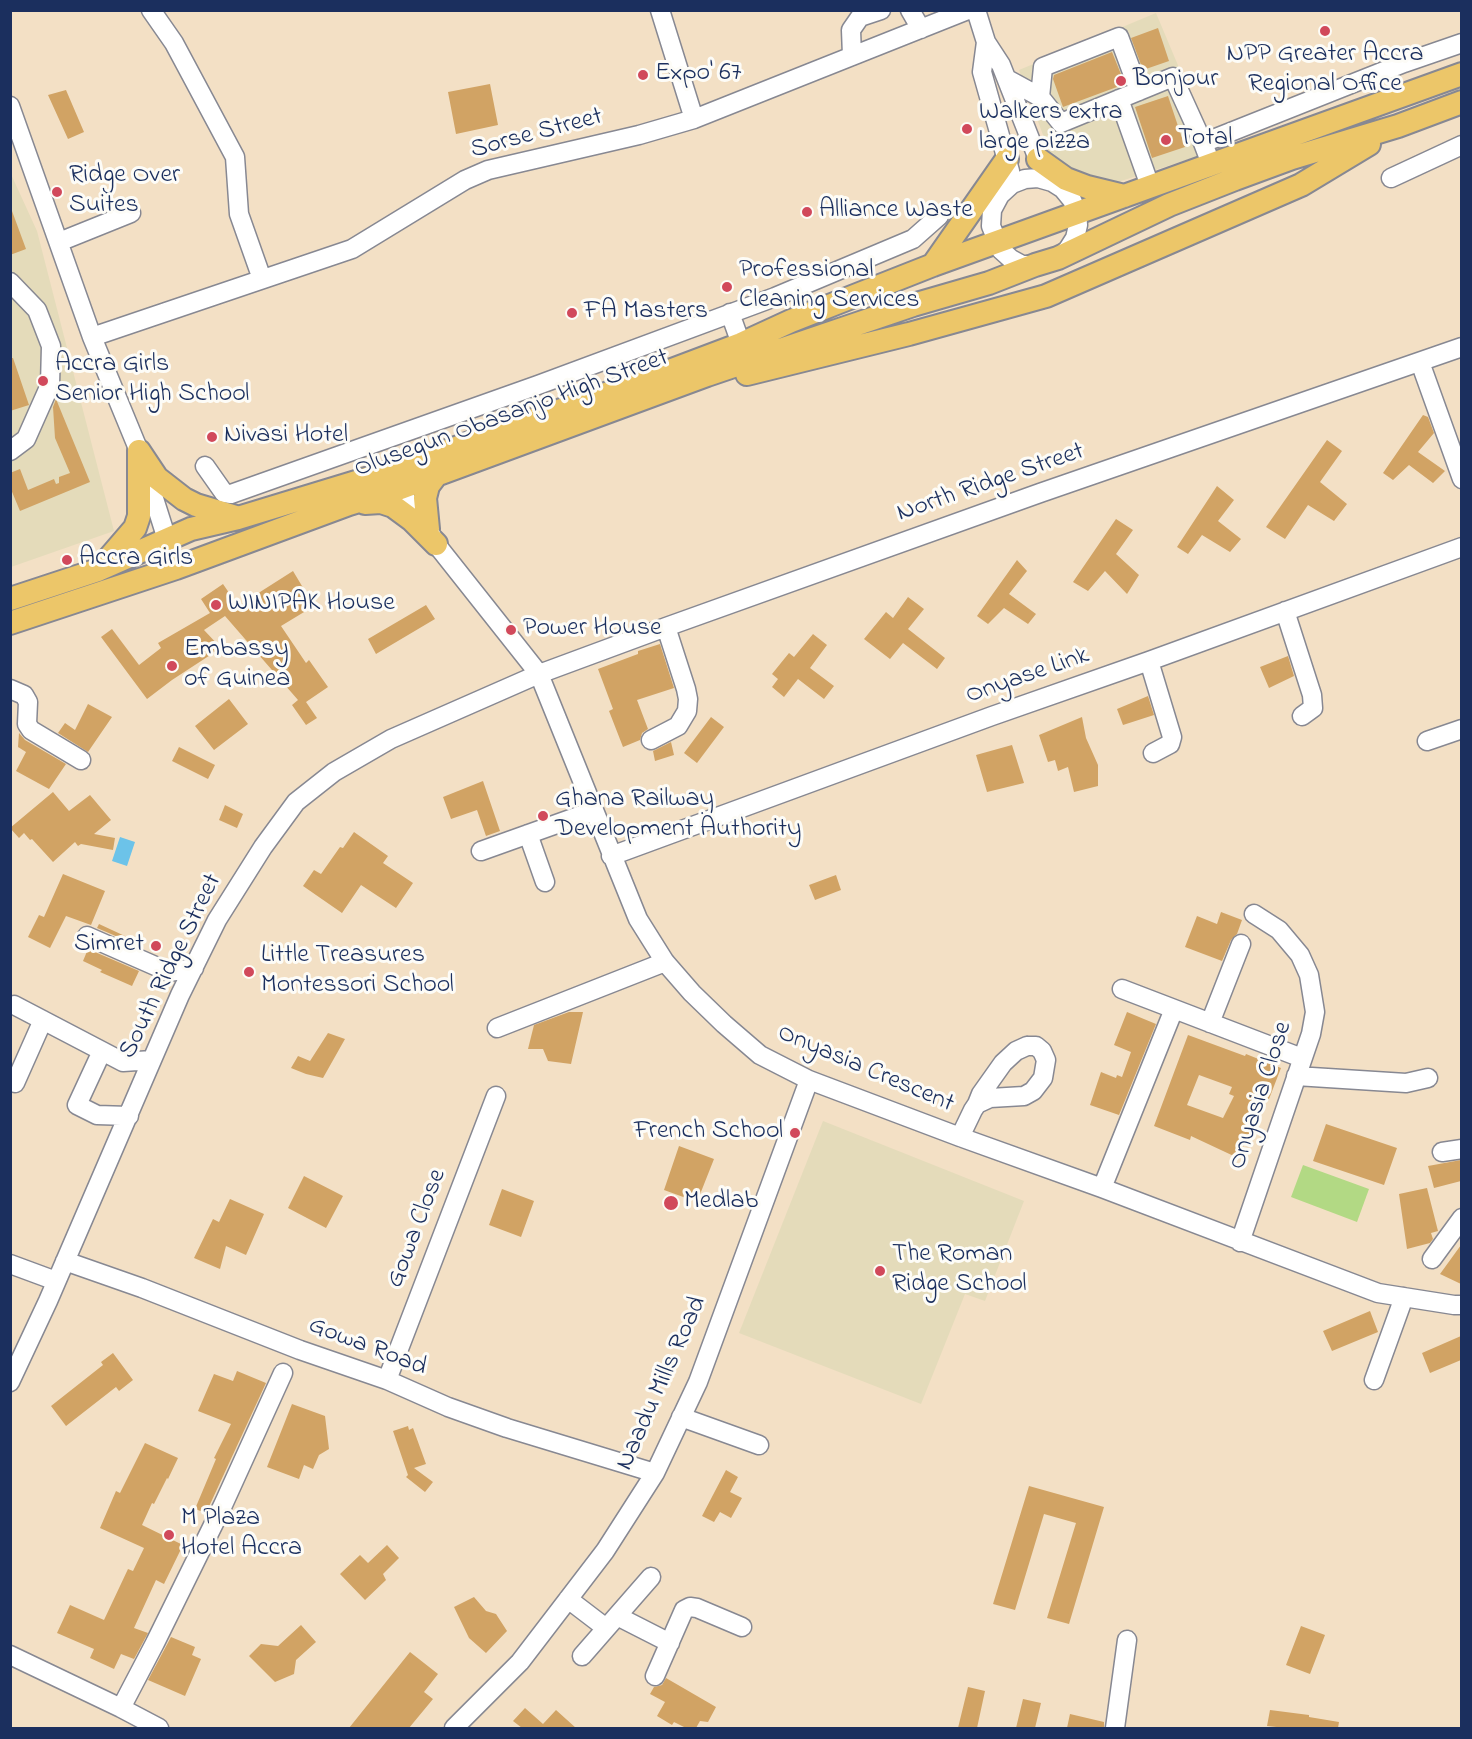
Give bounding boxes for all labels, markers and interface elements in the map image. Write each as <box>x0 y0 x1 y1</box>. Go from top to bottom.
marker: NPP Greater Accra Regional Office <box>1318 24 1332 38</box>
place label: NPP Greater Accra Regional Office <box>1226 40 1424 101</box>
place label: Expo' 67 <box>655 59 741 91</box>
place label: Bonjour <box>1133 65 1218 97</box>
marker: Expo' 67 <box>636 68 650 82</box>
marker: Bonjour <box>1114 74 1128 88</box>
place label: Walkers extra large pizza <box>979 98 1123 160</box>
street label: Sorse Street <box>468 102 606 168</box>
marker: Walkers extra large pizza <box>960 122 974 136</box>
place label: Total <box>1178 124 1233 156</box>
marker: Total <box>1159 133 1173 147</box>
place label: Ridge Over Suites <box>69 161 180 222</box>
marker: Ridge Over Suites <box>50 185 64 199</box>
place label: Alliance Waste <box>819 196 973 228</box>
marker: Alliance Waste <box>800 205 814 219</box>
place label: Professional Cleaning Services <box>739 256 919 318</box>
marker: Professional Cleaning Services <box>720 280 734 294</box>
place label: FA Masters <box>584 297 708 329</box>
marker: FA Masters <box>565 306 579 320</box>
street label: Olusegun Obasanjo High Street <box>351 344 673 486</box>
place label: Accra Girls Senior High School <box>55 350 249 412</box>
marker: Accra Girls Senior High School <box>36 374 50 388</box>
place label: Nivasi Hotel <box>224 421 348 453</box>
marker: Nivasi Hotel <box>205 430 219 444</box>
street label: North Ridge Street <box>893 437 1089 531</box>
place label: Accra Girls <box>79 544 193 576</box>
marker: Accra Girls <box>60 553 74 567</box>
place label: WINIPAK House <box>228 589 395 621</box>
marker: WINIPAK House <box>209 598 223 612</box>
place label: Power House <box>523 614 662 646</box>
marker: Power House <box>504 623 518 637</box>
place label: Embassy of Guinea <box>184 635 290 696</box>
street label: Onyase Link <box>962 641 1094 713</box>
marker: Embassy of Guinea <box>165 659 179 673</box>
place label: Ghana Railway Development Authority <box>555 785 801 846</box>
marker: Ghana Railway Development Authority <box>536 809 550 823</box>
street label: South Ridge Street <box>114 870 230 1064</box>
place label: Simret <box>74 930 144 962</box>
marker: Simret <box>149 939 163 953</box>
place label: Little Treasures Montessori School <box>261 941 454 1002</box>
marker: Little Treasures Montessori School <box>242 965 256 979</box>
street label: Onyasia Close <box>1223 1018 1301 1174</box>
street label: Onyasia Crescent <box>772 1019 958 1121</box>
place label: French School <box>634 1117 783 1149</box>
marker: French School <box>788 1126 802 1140</box>
street label: Gowa Close <box>381 1165 455 1293</box>
place label: Medlab <box>684 1187 758 1219</box>
marker: Medlab <box>662 1194 680 1212</box>
place label: The Roman Ridge School <box>892 1240 1027 1302</box>
marker: The Roman Ridge School <box>873 1264 887 1278</box>
street label: Naadu Mills Road <box>611 1292 715 1476</box>
street label: Gowa Road <box>304 1311 430 1385</box>
place label: M Plaza Hotel Accra <box>181 1504 302 1566</box>
marker: M Plaza Hotel Accra <box>162 1528 176 1542</box>

